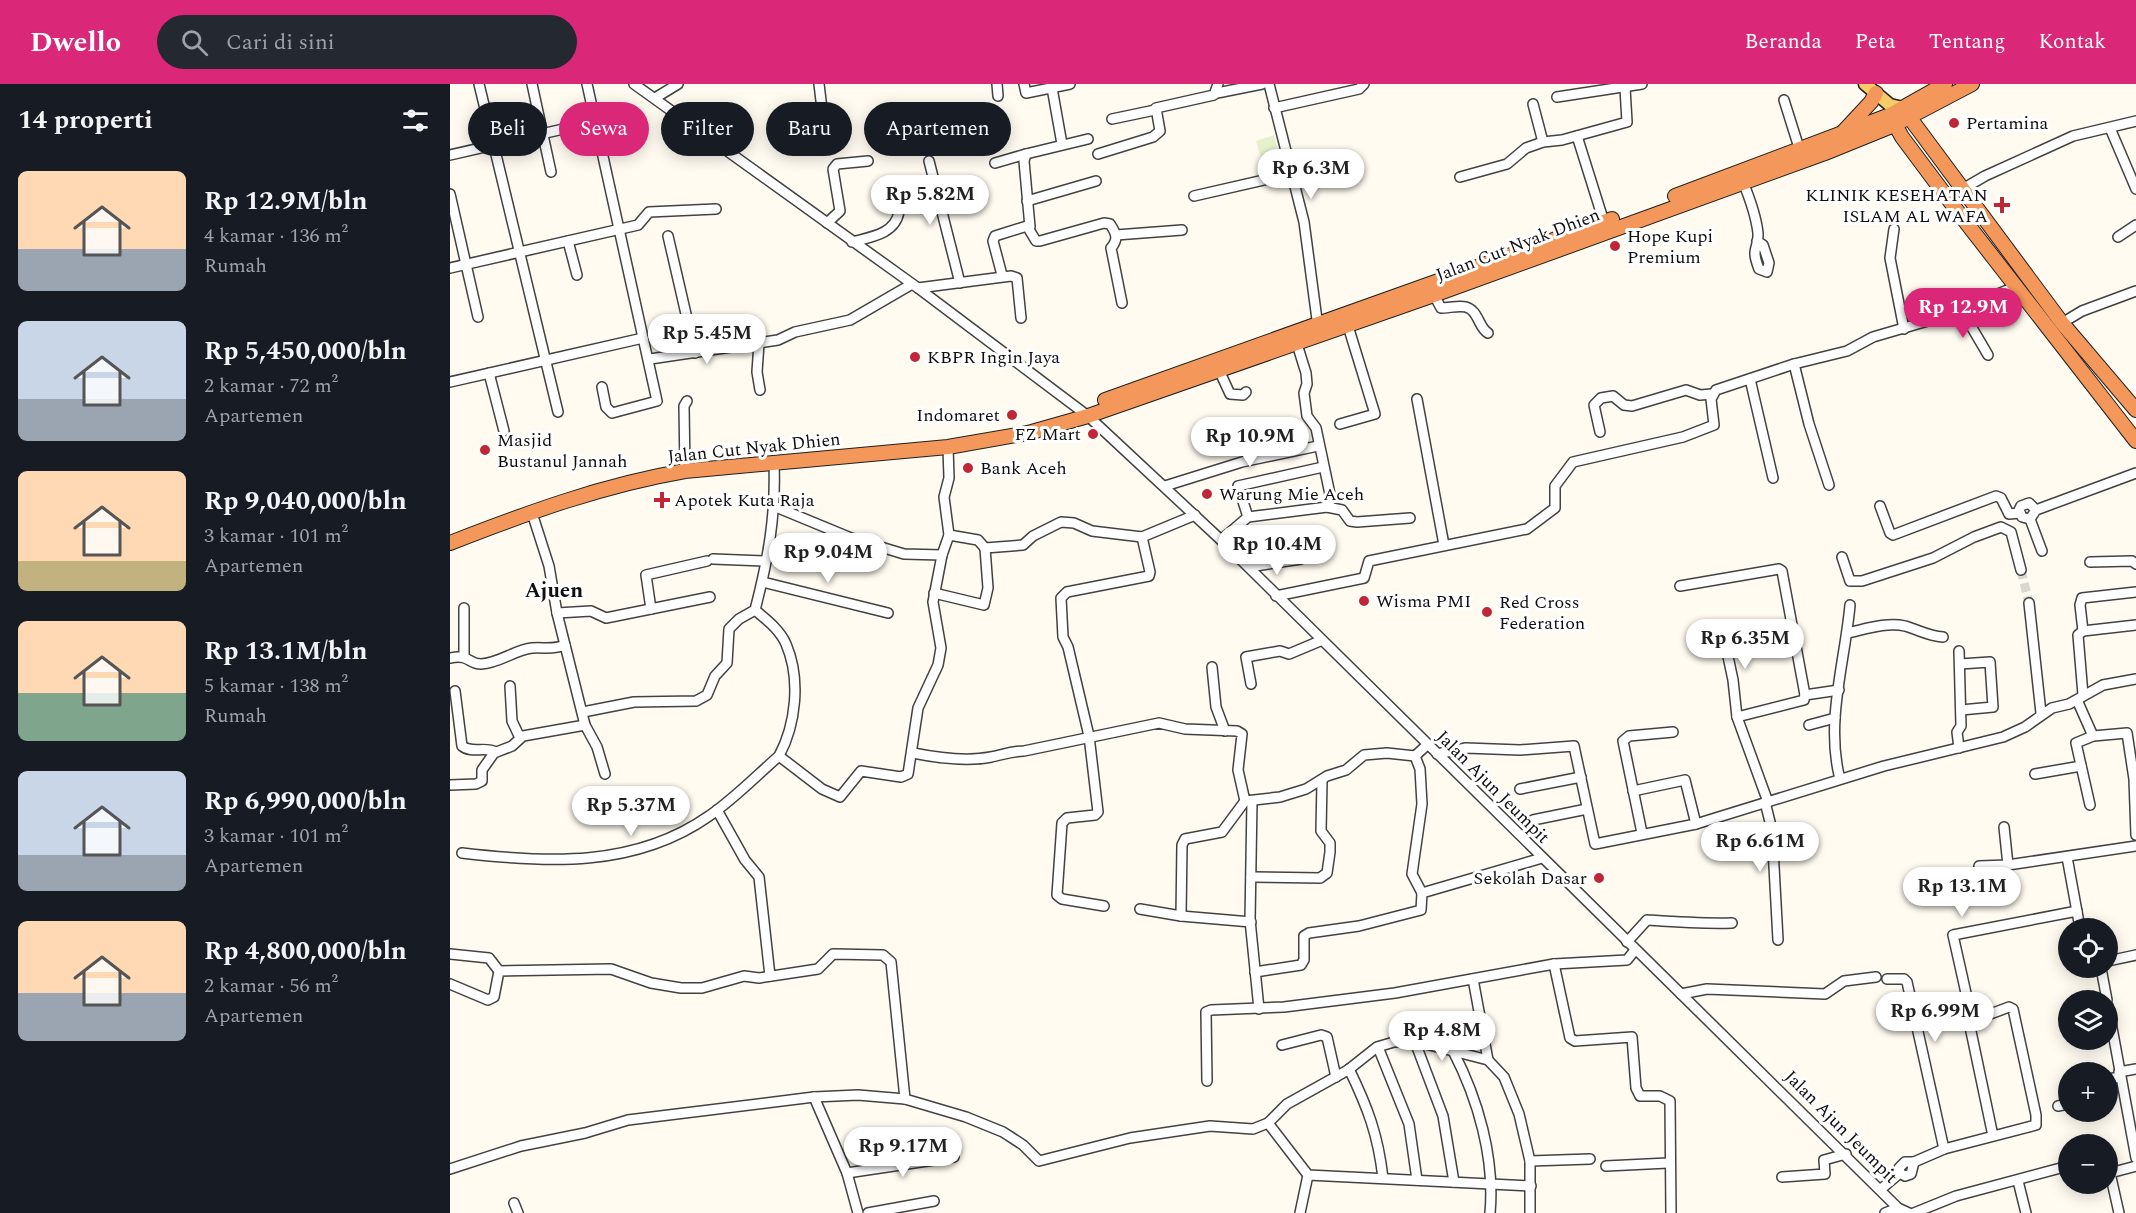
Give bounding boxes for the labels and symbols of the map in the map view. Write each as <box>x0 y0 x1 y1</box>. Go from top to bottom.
place label: Pertamina <box>1966 110 2049 137</box>
marker: Pertamina <box>1947 116 1961 130</box>
pin: Rp 6.3M <box>1256 149 1366 200</box>
pin: Rp 5.82M <box>868 175 992 226</box>
place label: KLINIK KESEHATAN ISLAM AL WAFA <box>1805 182 1988 230</box>
marker: KLINIK KESEHATAN ISLAM AL WAFA <box>1993 196 2011 214</box>
street label: Jalan Cut Nyak Dhien <box>1432 201 1604 289</box>
place label: Hope Kupi Premium <box>1627 223 1713 271</box>
marker: Hope Kupi Premium <box>1608 239 1622 253</box>
pin: Rp 12.9M <box>1901 288 2025 339</box>
pin: Rp 5.45M <box>645 314 769 365</box>
place label: KBPR Ingin Jaya <box>927 344 1060 371</box>
marker: KBPR Ingin Jaya <box>908 350 922 364</box>
place label: Indomaret <box>916 402 1000 429</box>
marker: Indomaret <box>1005 408 1019 422</box>
pin: Rp 10.9M <box>1188 417 1312 468</box>
place label: FZ Mart <box>1014 421 1081 448</box>
street label: Jalan Cut Nyak Dhien <box>666 425 842 471</box>
place label: Masjid Bustanul Jannah <box>497 427 627 475</box>
marker: FZ Mart <box>1086 427 1100 441</box>
marker: Masjid Bustanul Jannah <box>478 443 492 457</box>
place label: Bank Aceh <box>980 455 1067 482</box>
marker: Bank Aceh <box>961 461 975 475</box>
place label: Warung Mie Aceh <box>1219 481 1364 508</box>
place label: Apotek Kuta Raja <box>674 487 815 514</box>
marker: Warung Mie Aceh <box>1200 487 1214 501</box>
marker: Apotek Kuta Raja <box>655 493 669 507</box>
pin: Rp 10.4M <box>1215 525 1339 576</box>
pin: Rp 9.04M <box>766 533 890 584</box>
district label: Ajuen <box>525 575 583 607</box>
place label: Wisma PMI <box>1376 588 1471 615</box>
place label: Red Cross Federation <box>1499 589 1585 637</box>
marker: Wisma PMI <box>1357 594 1371 608</box>
marker: Red Cross Federation <box>1480 605 1494 619</box>
pin: Rp 6.35M <box>1683 619 1807 670</box>
street label: Jalan Ajun Jeumpit <box>1430 724 1556 850</box>
pin: Rp 5.37M <box>569 786 693 837</box>
pin: Rp 6.61M <box>1698 822 1822 873</box>
place label: Sekolah Dasar <box>1474 865 1587 892</box>
pin: Rp 13.1M <box>1900 867 2024 918</box>
marker: Sekolah Dasar <box>1592 871 1606 885</box>
pin: Rp 6.99M <box>1873 992 1997 1043</box>
pin: Rp 4.8M <box>1387 1011 1497 1062</box>
street label: Jalan Ajun Jeumpit <box>1778 1064 1904 1190</box>
pin: Rp 9.17M <box>841 1127 965 1178</box>

